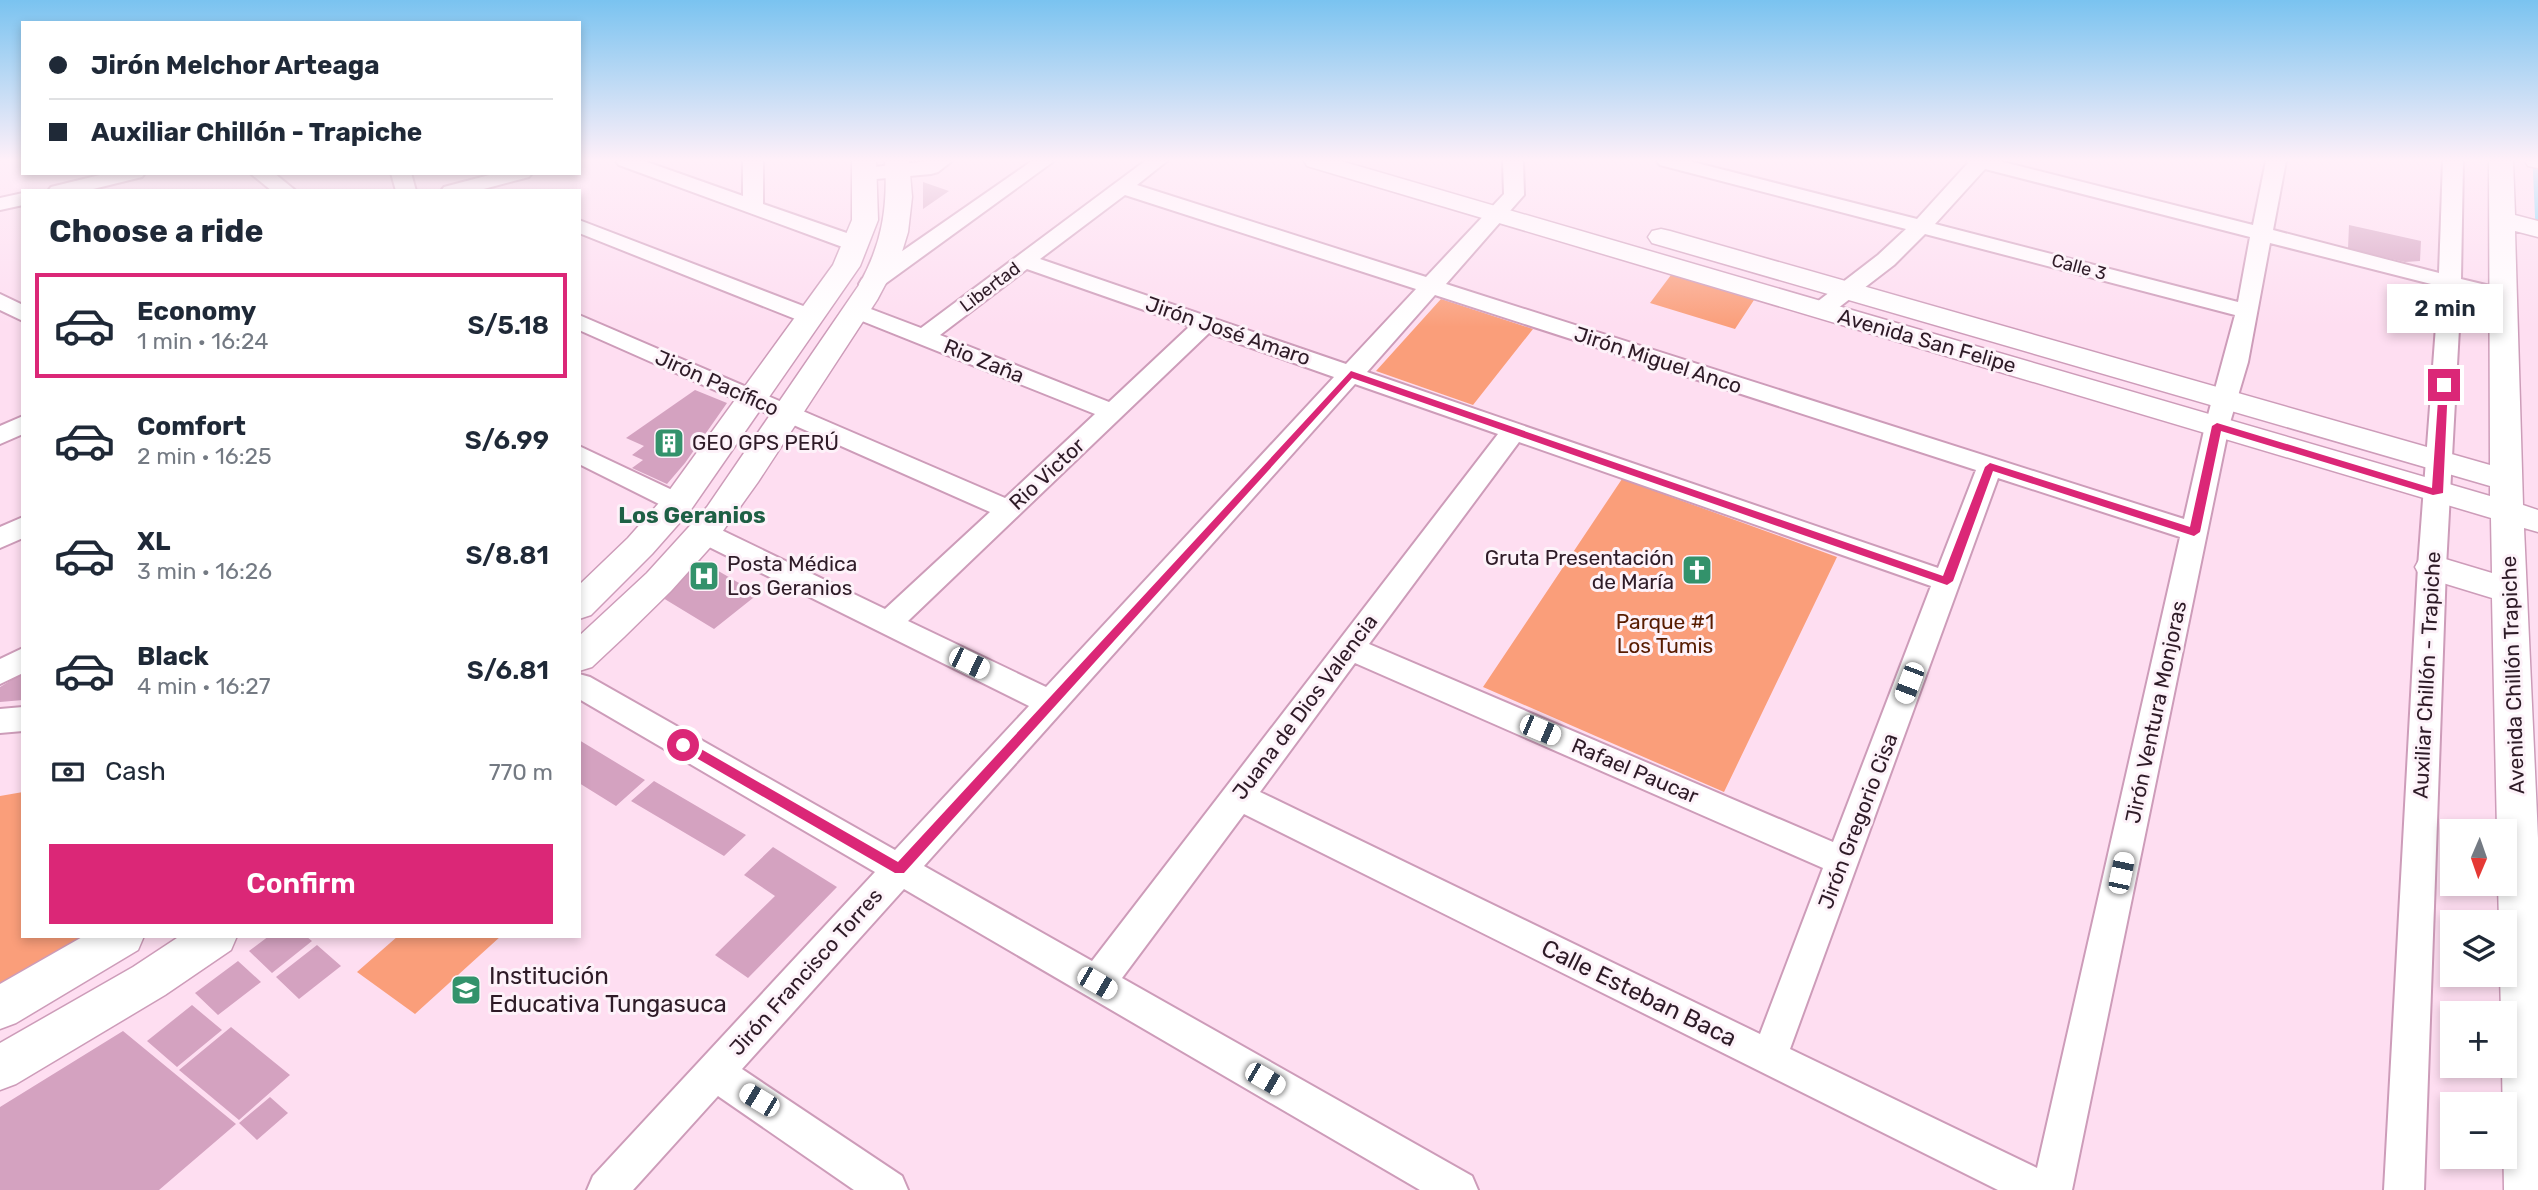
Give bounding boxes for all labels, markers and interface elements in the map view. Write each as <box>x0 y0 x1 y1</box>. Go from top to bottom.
text: Jirón Melchor Arteaga <box>91 50 380 81</box>
text: Auxiliar Chillón - Trapiche <box>91 117 422 148</box>
text: Choose a ride <box>49 212 263 250</box>
street label: Calle 3 <box>2049 249 2109 285</box>
street label: Libertad <box>956 257 1024 317</box>
callout: 2 min <box>2386 284 2502 332</box>
street label: Jirón José Amaro <box>1142 291 1314 370</box>
icon: car <box>53 294 116 357</box>
text: 2 min <box>2414 294 2476 322</box>
text: Economy <box>137 296 256 327</box>
street label: Avenida San Felipe <box>1835 303 2019 378</box>
text: S/5.18 <box>468 310 549 341</box>
street label: Jirón Miguel Anco <box>1571 321 1745 398</box>
text: 1 min · 16:24 <box>137 327 268 355</box>
street label: Rio Zaña <box>940 333 1028 388</box>
street label: Jirón Pacífico <box>651 344 783 421</box>
route end <box>2428 369 2460 401</box>
icon: car <box>53 409 116 472</box>
text: Comfort <box>137 411 246 442</box>
text: S/6.99 <box>465 425 549 456</box>
building icon: GEO GPS PERÚ <box>652 426 686 460</box>
place label: GEO GPS PERÚ <box>692 430 839 455</box>
street label: Rio Victor <box>1004 432 1090 515</box>
text: 2 min · 16:25 <box>137 442 272 470</box>
district label: Los Geranios <box>618 501 766 529</box>
icon: car <box>53 524 116 587</box>
text: XL <box>137 526 170 557</box>
text: S/8.81 <box>465 540 549 571</box>
place label: Gruta Presentación de María <box>1485 545 1674 594</box>
place label: Posta Médica Los Geranios <box>727 551 857 600</box>
street label: Auxiliar Chillón - Trapiche <box>2408 551 2445 799</box>
church icon: Gruta Presentación de María <box>1680 553 1714 587</box>
street label: Avenida Chillón Trapiche <box>2496 555 2529 795</box>
text: 3 min · 16:26 <box>137 557 272 585</box>
hospital icon: Posta Médica Los Geranios <box>687 559 721 593</box>
street label: Jirón Ventura Monjoras <box>2120 598 2191 825</box>
street label: Juana de Dios Valencia <box>1227 609 1382 804</box>
park label: Parque #1 Los Tumis <box>1616 609 1714 658</box>
icon: car <box>53 639 116 702</box>
text: Black <box>137 641 209 672</box>
car <box>946 644 993 682</box>
text: S/6.81 <box>467 655 549 686</box>
car <box>1892 660 1927 706</box>
text: 4 min · 16:27 <box>137 672 271 700</box>
car <box>1517 712 1564 748</box>
route start <box>667 729 699 761</box>
street label: Jirón Gregorio Cisa <box>1813 729 1903 912</box>
street label: Rafael Paucar <box>1568 733 1702 809</box>
icon: cash <box>49 753 87 791</box>
text: Cash <box>105 756 166 787</box>
text: 770 m <box>489 758 553 786</box>
north arrow <box>2440 819 2516 896</box>
map controls <box>2440 819 2517 1169</box>
button: Confirm <box>49 844 553 924</box>
car <box>2107 850 2136 896</box>
street label: Jirón Francisco Torres <box>724 883 887 1060</box>
button: layers <box>2440 910 2517 987</box>
street label: Calle Esteban Baca <box>1537 934 1741 1052</box>
place label: Institución Educativa Tungasuca <box>489 962 727 1018</box>
car <box>1074 963 1121 1003</box>
school or university icon: Institución Educativa Tungasuca <box>449 973 483 1007</box>
button: + <box>2440 1001 2517 1078</box>
car <box>1242 1059 1289 1099</box>
car <box>736 1080 783 1120</box>
button: − <box>2440 1092 2517 1169</box>

